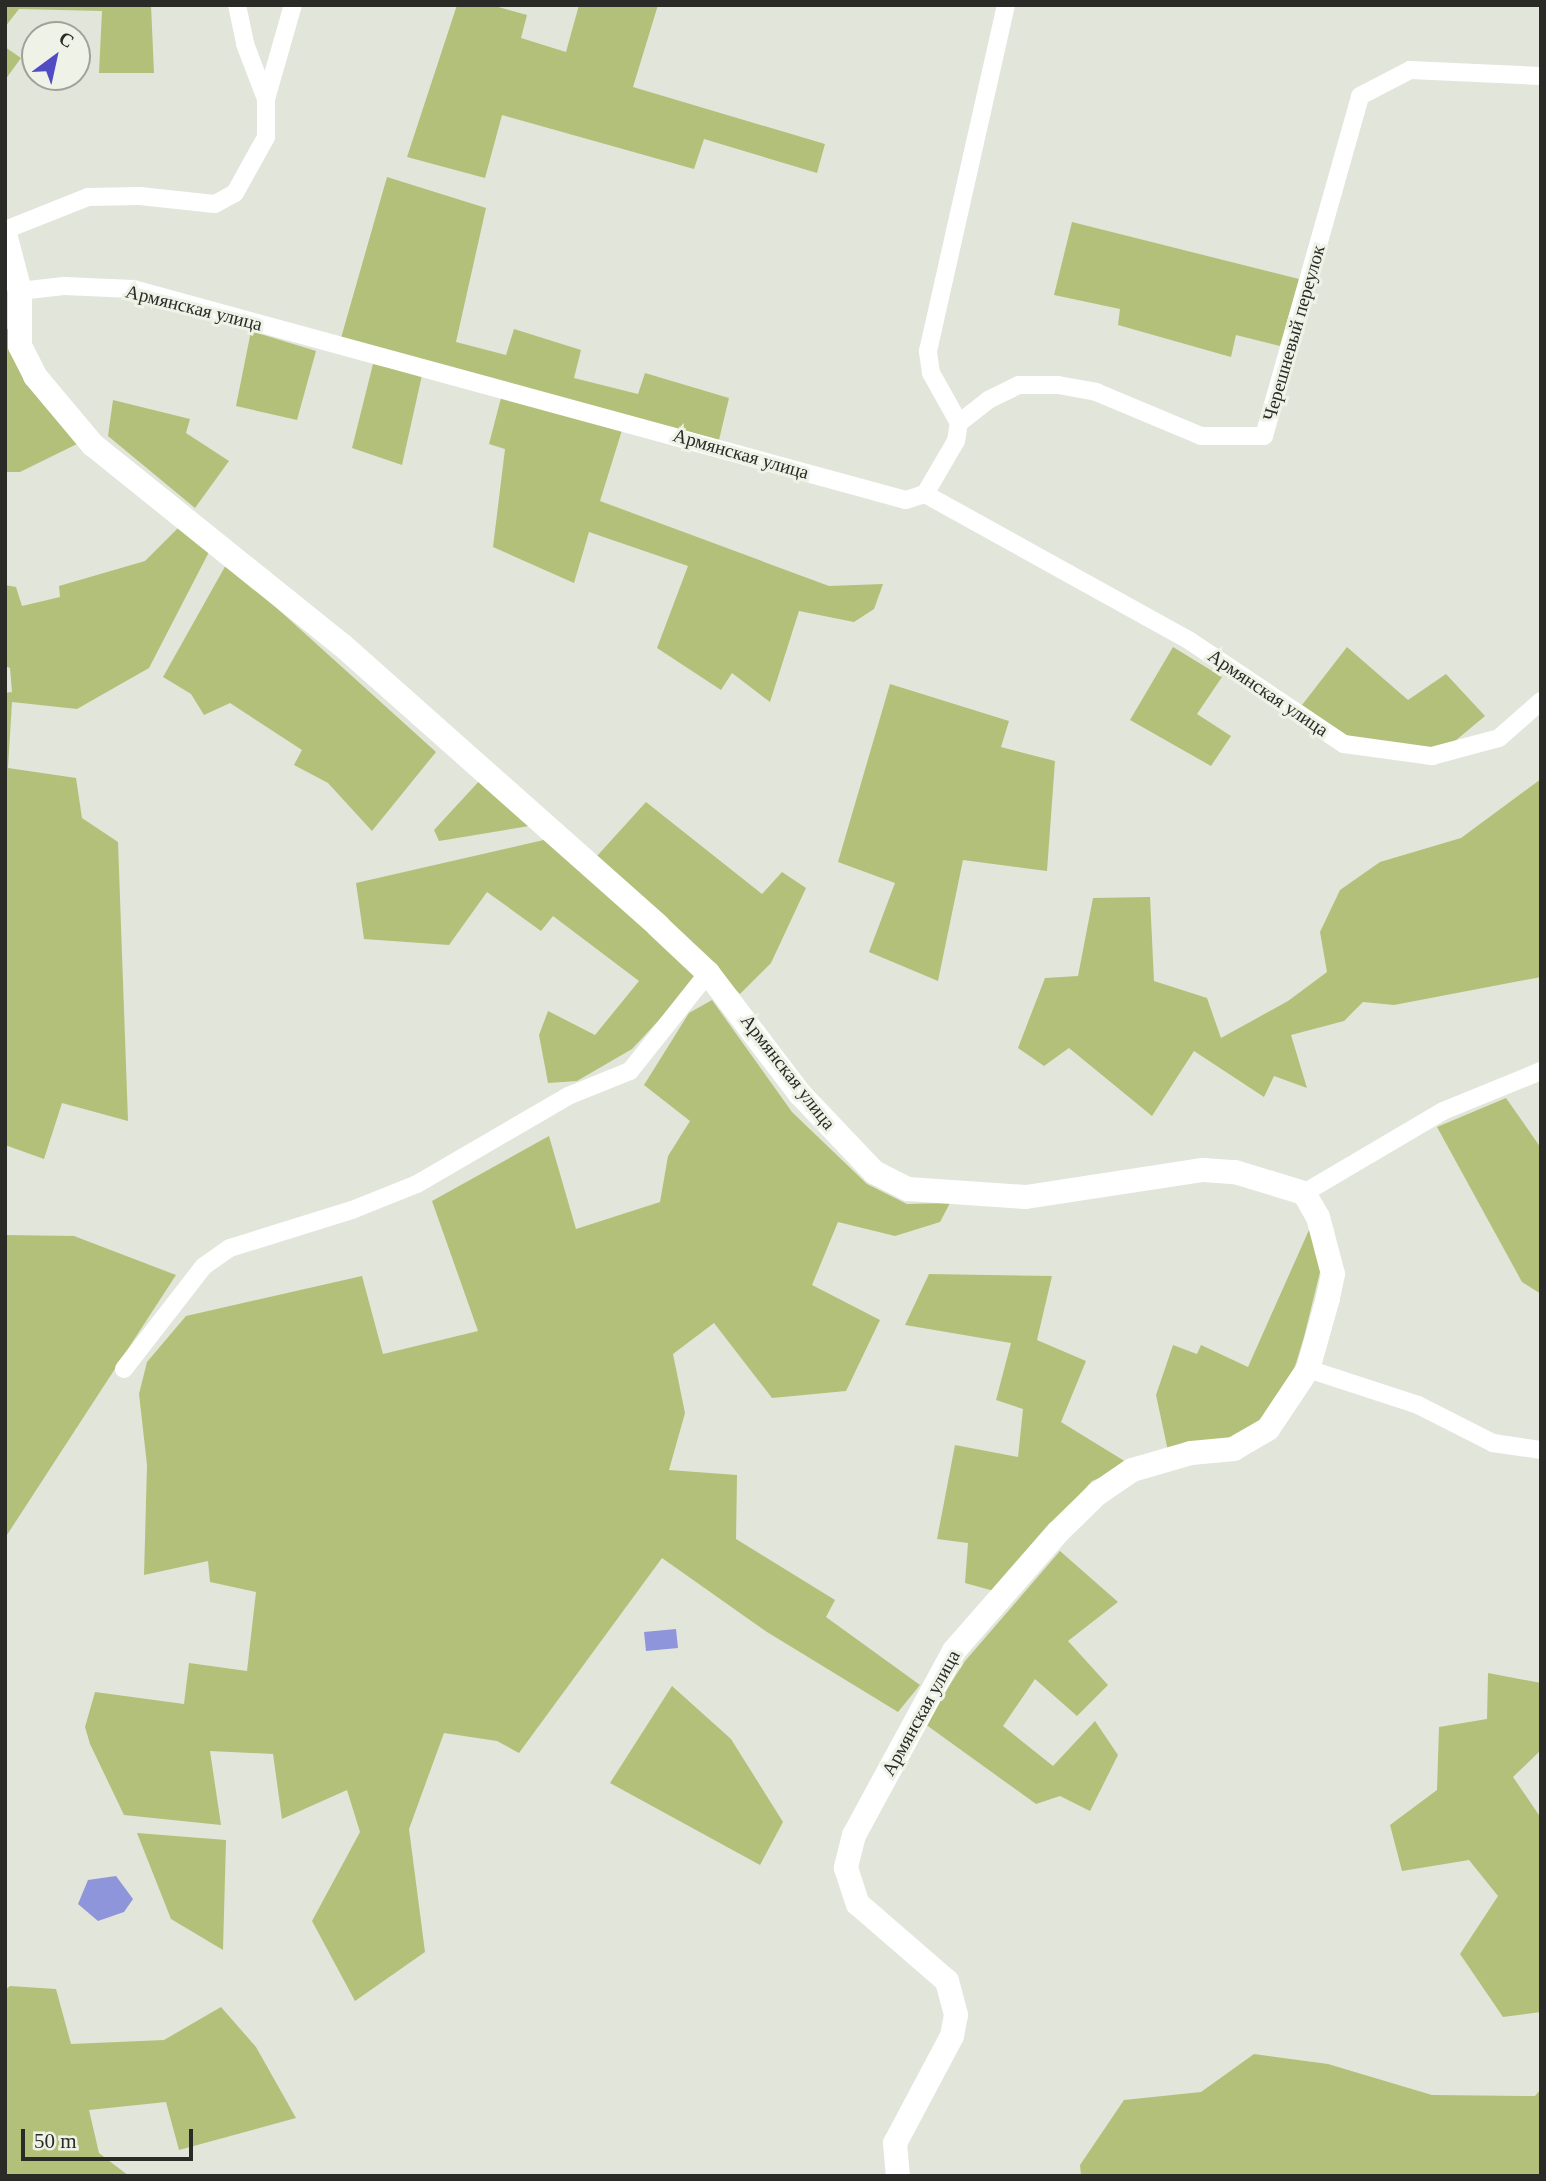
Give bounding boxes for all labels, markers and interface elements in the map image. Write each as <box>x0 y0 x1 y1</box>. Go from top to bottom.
north arrow <box>21 21 91 91</box>
text: С <box>55 27 78 52</box>
street label: Черешневый переулок <box>1258 243 1330 423</box>
street label: Армянская улица <box>123 280 265 336</box>
street label: Армянская улица <box>671 424 811 484</box>
street label: Армянская улица <box>1204 644 1332 742</box>
street label: Армянская улица <box>736 1010 840 1134</box>
street label: Армянская улица <box>877 1646 965 1780</box>
scale bar <box>24 2114 196 2158</box>
text: 50 m <box>34 2129 77 2153</box>

